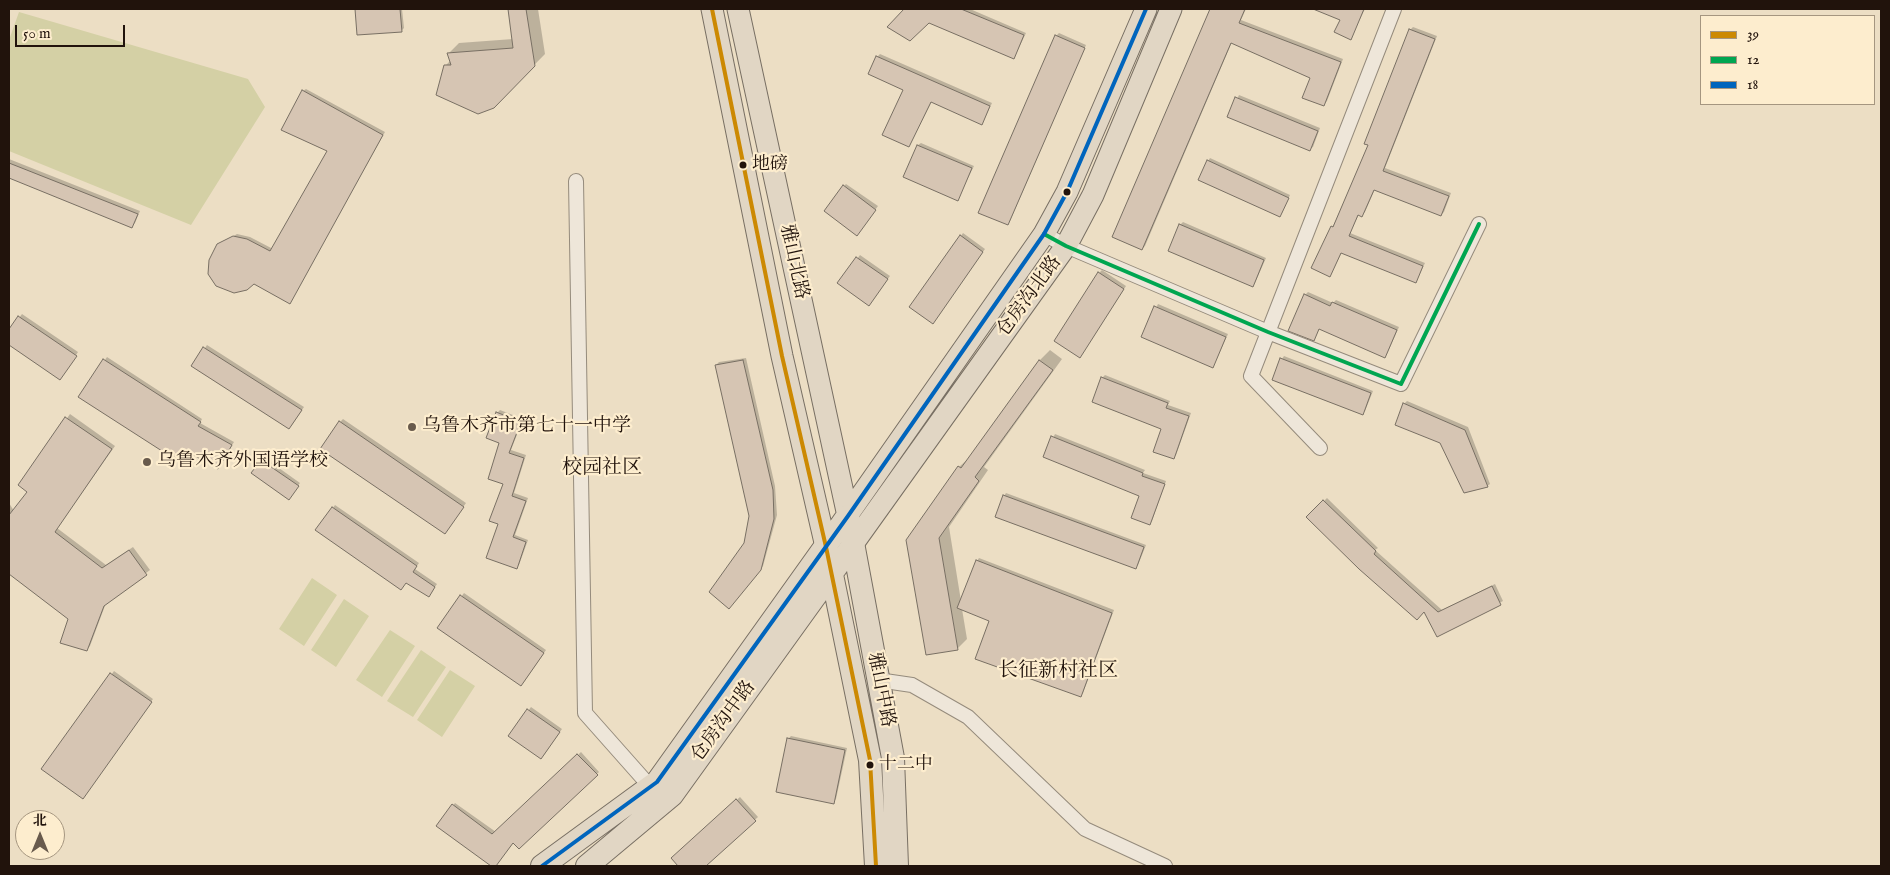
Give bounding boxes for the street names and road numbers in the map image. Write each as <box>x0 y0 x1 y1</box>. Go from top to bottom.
street label: 雅山北路 <box>774 222 812 302</box>
street label: 仓房沟北路 <box>993 252 1067 342</box>
street label: 雅山中路 <box>862 651 898 729</box>
street label: 仓房沟中路 <box>687 677 761 767</box>

